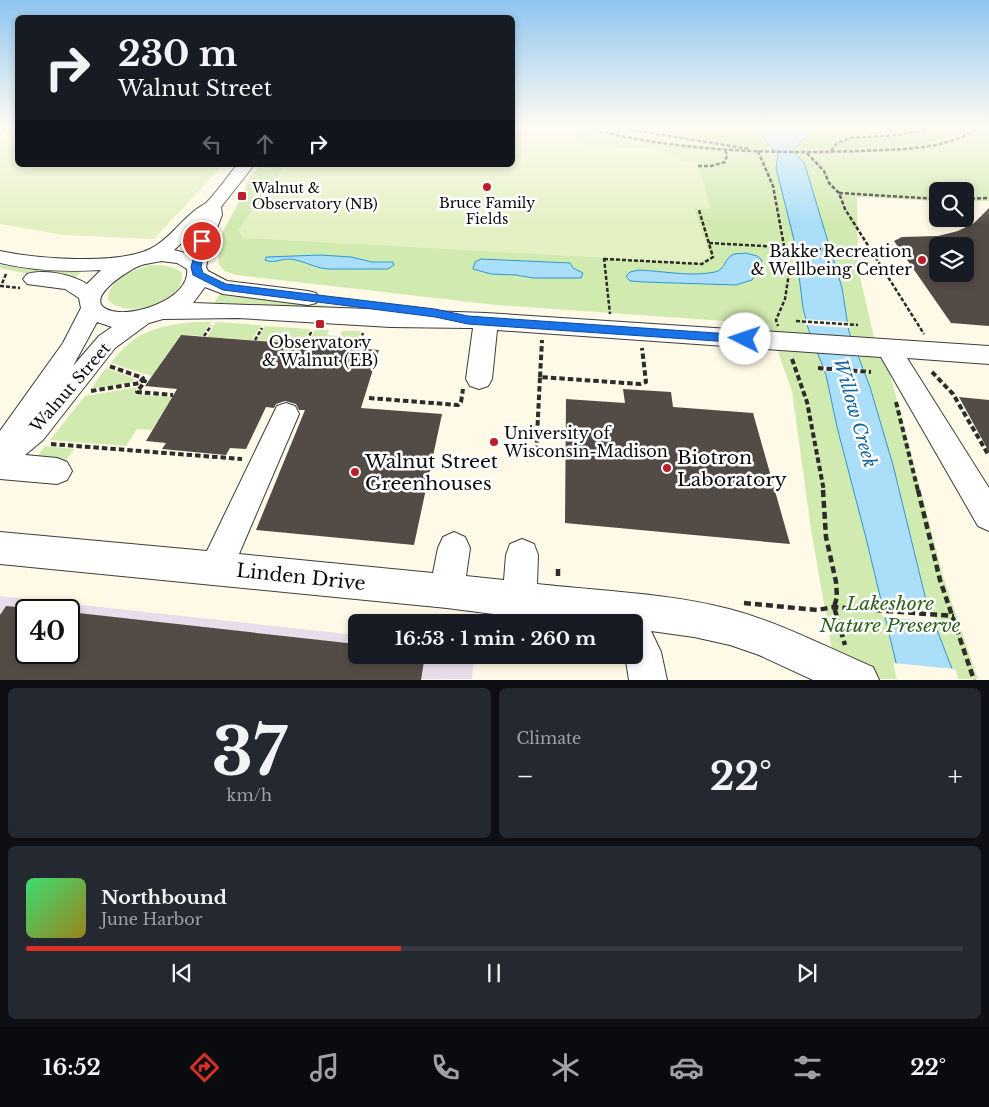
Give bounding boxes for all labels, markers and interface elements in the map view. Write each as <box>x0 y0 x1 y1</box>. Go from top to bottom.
text: 230 m <box>118 32 238 75</box>
icon: right <box>35 35 100 100</box>
text: Walnut Street <box>118 75 272 102</box>
icon: left <box>198 130 226 158</box>
icon: ahead <box>251 130 279 158</box>
icon: right <box>304 130 332 158</box>
place label: Walnut & Observatory (NB) <box>251 179 378 213</box>
marker: Bruce Family Fields <box>481 181 493 193</box>
map controls <box>929 182 974 282</box>
button: search <box>929 182 974 227</box>
marker: Walnut & Observatory (NB) <box>236 190 248 202</box>
place label: Bruce Family Fields <box>439 194 535 228</box>
pin <box>181 220 223 262</box>
icon: arrive <box>188 227 216 255</box>
button: layers <box>929 237 974 282</box>
place label: Bakke Recreation & Wellbeing Center <box>751 241 912 279</box>
marker: Bakke Recreation & Wellbeing Center <box>916 254 928 266</box>
position arrow <box>718 312 770 364</box>
marker: Observatory & Walnut (EB) <box>314 318 326 330</box>
place label: Observatory & Walnut (EB) <box>262 332 378 370</box>
street label: Walnut Street <box>25 338 114 437</box>
water label: Willow Creek <box>829 356 881 470</box>
place label: University of Wisconsin-Madison <box>503 423 668 461</box>
marker: University of Wisconsin-Madison <box>488 436 500 448</box>
place label: Biotron Laboratory <box>677 446 787 491</box>
place label: Walnut Street Greenhouses <box>364 450 499 495</box>
marker: Biotron Laboratory <box>661 462 673 474</box>
marker: Walnut Street Greenhouses <box>349 466 361 478</box>
street label: Linden Drive <box>235 559 367 595</box>
park label: Lakeshore Nature Preserve <box>819 592 961 637</box>
speed limit sign: 40 <box>15 599 80 664</box>
text: 16:53 · 1 min · 260 m <box>395 627 596 650</box>
text: 37 <box>212 712 287 793</box>
text: Climate <box>517 728 581 748</box>
text: 22° <box>710 753 772 800</box>
text: − <box>517 759 534 794</box>
text: + <box>948 759 963 794</box>
text: km/h <box>227 785 272 805</box>
text: Northbound <box>101 886 227 909</box>
text: June Harbor <box>101 909 202 929</box>
icon: previous <box>168 959 196 987</box>
icon: pause <box>480 959 508 987</box>
icon: next <box>793 959 821 987</box>
icon: directions <box>187 1050 222 1085</box>
icon: music <box>307 1050 342 1085</box>
icon: phone <box>428 1050 463 1085</box>
icon: climate <box>548 1050 583 1085</box>
icon: car <box>669 1050 704 1085</box>
icon: filters <box>790 1050 825 1085</box>
text: 16:52 <box>43 1054 101 1081</box>
text: 22° <box>910 1054 946 1081</box>

